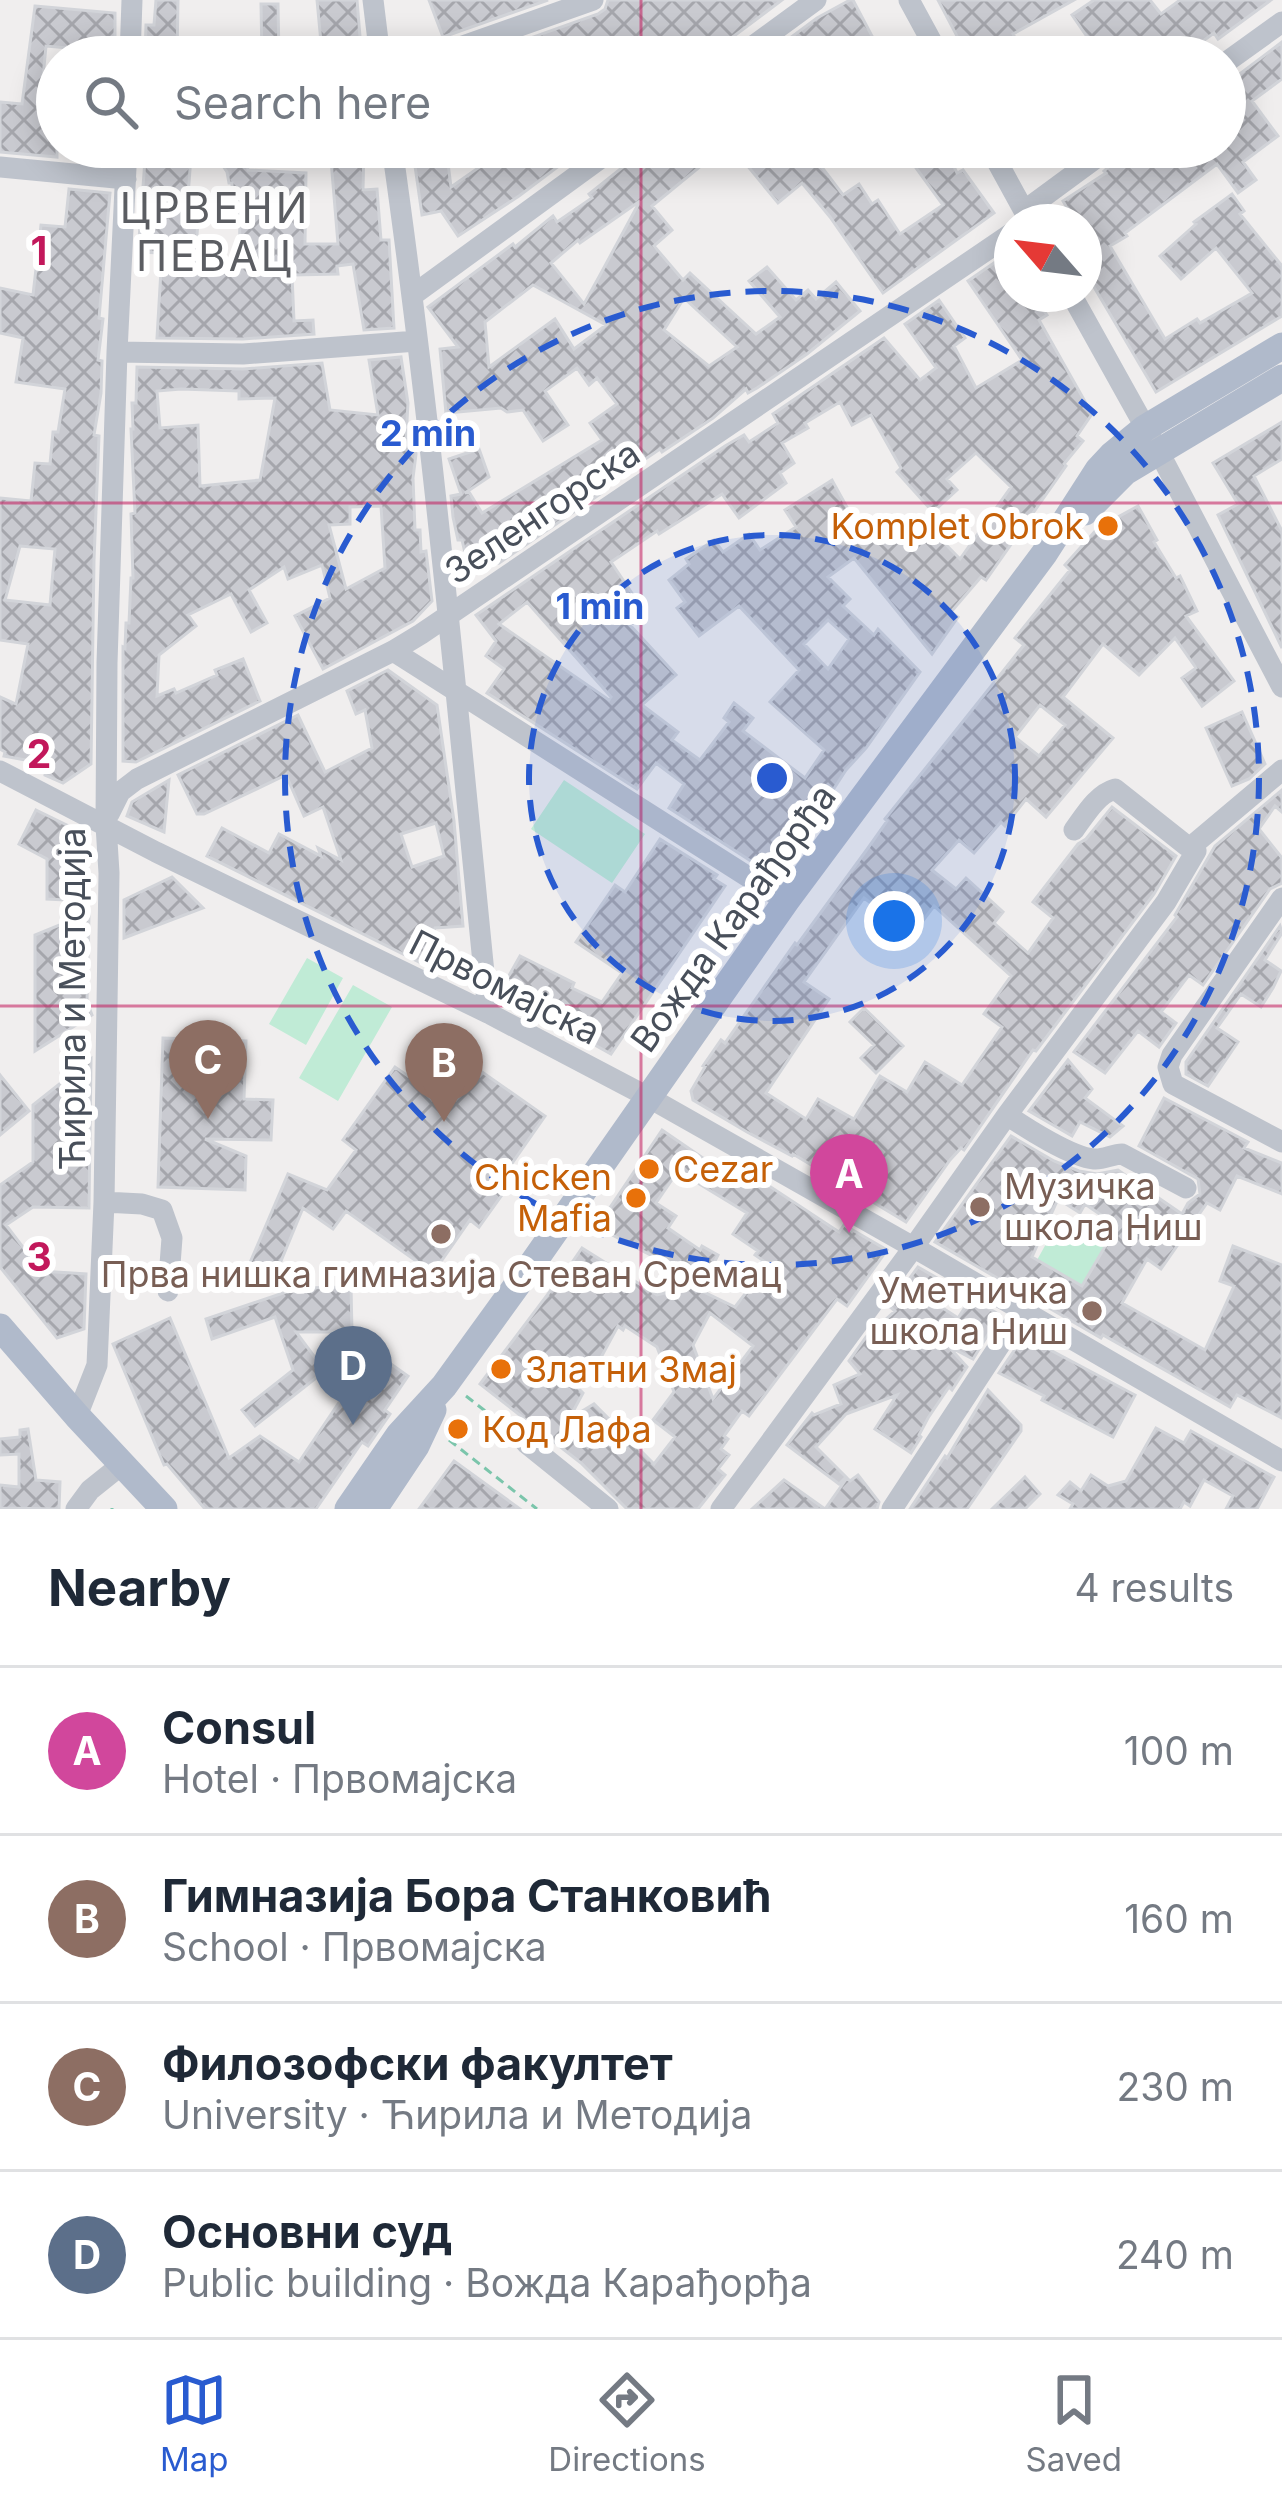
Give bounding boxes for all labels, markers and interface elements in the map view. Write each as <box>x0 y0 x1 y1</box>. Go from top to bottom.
search box <box>36 36 1246 168</box>
icon: search <box>78 69 144 135</box>
text: Search here <box>174 75 431 130</box>
district label: ЦРВЕНИ ПЕВАЦ <box>120 182 310 281</box>
north arrow <box>994 204 1102 312</box>
text: 1 <box>31 227 47 274</box>
text: 2 min <box>380 411 476 455</box>
street label: Зеленгорска <box>436 431 648 593</box>
place label: Komplet Obrok <box>831 504 1084 548</box>
marker: Komplet Obrok <box>1095 513 1121 539</box>
text: 1 min <box>555 584 645 628</box>
text: 2 <box>27 730 51 777</box>
centre of rings <box>751 757 793 799</box>
street label: Вожда Карађорђа <box>621 776 845 1060</box>
street label: Ћирила и Методија <box>50 827 94 1171</box>
your location <box>864 891 924 951</box>
street label: Првомајска <box>402 920 608 1054</box>
pin: C <box>169 1020 247 1119</box>
pin: B <box>405 1023 483 1122</box>
pin: A <box>810 1134 888 1233</box>
place label: Cezar <box>673 1147 773 1191</box>
place label: Chicken Mafia <box>474 1155 612 1240</box>
marker: Cezar <box>636 1156 662 1182</box>
place label: Музичка школа Ниш <box>1004 1164 1203 1249</box>
marker: Chicken Mafia <box>623 1185 649 1211</box>
marker: Музичка школа Ниш <box>967 1194 993 1220</box>
marker: Прва нишка гимназија Стеван Сремац <box>428 1221 454 1247</box>
text: 3 <box>26 1233 52 1280</box>
place label: Прва нишка гимназија Стеван Сремац <box>101 1252 781 1296</box>
place label: Уметничка школа Ниш <box>869 1268 1068 1353</box>
marker: Уметничка школа Ниш <box>1079 1298 1105 1324</box>
pin: D <box>314 1326 392 1425</box>
place label: Златни Змај <box>525 1347 737 1391</box>
marker: Златни Змај <box>488 1356 514 1382</box>
place label: Код Лафа <box>482 1407 652 1451</box>
marker: Код Лафа <box>445 1416 471 1442</box>
text: Nearby <box>48 1557 231 1618</box>
text: 4 results <box>1074 1564 1234 1611</box>
text: Consul <box>162 1700 316 1755</box>
text: A <box>72 1727 102 1774</box>
text: 100 m <box>1124 1727 1234 1774</box>
text: Hotel · Првомајска <box>162 1755 517 1802</box>
text: Гимназија Бора Станковић <box>162 1868 772 1923</box>
text: B <box>74 1895 100 1942</box>
text: 160 m <box>1124 1895 1234 1942</box>
text: School · Првомајска <box>162 1923 547 1970</box>
text: Филозофски факултет <box>162 2036 673 2091</box>
text: C <box>73 2063 101 2110</box>
text: 230 m <box>1116 2063 1234 2110</box>
text: University · Ћирила и Методија <box>162 2091 752 2138</box>
text: Основни суд <box>162 2204 452 2259</box>
text: D <box>73 2231 101 2278</box>
text: 240 m <box>1116 2231 1234 2278</box>
text: Public building · Вожда Карађорђа <box>162 2259 812 2306</box>
tab: Map <box>160 2367 228 2479</box>
tab: Directions <box>548 2367 706 2479</box>
tab: Saved <box>1025 2367 1122 2479</box>

